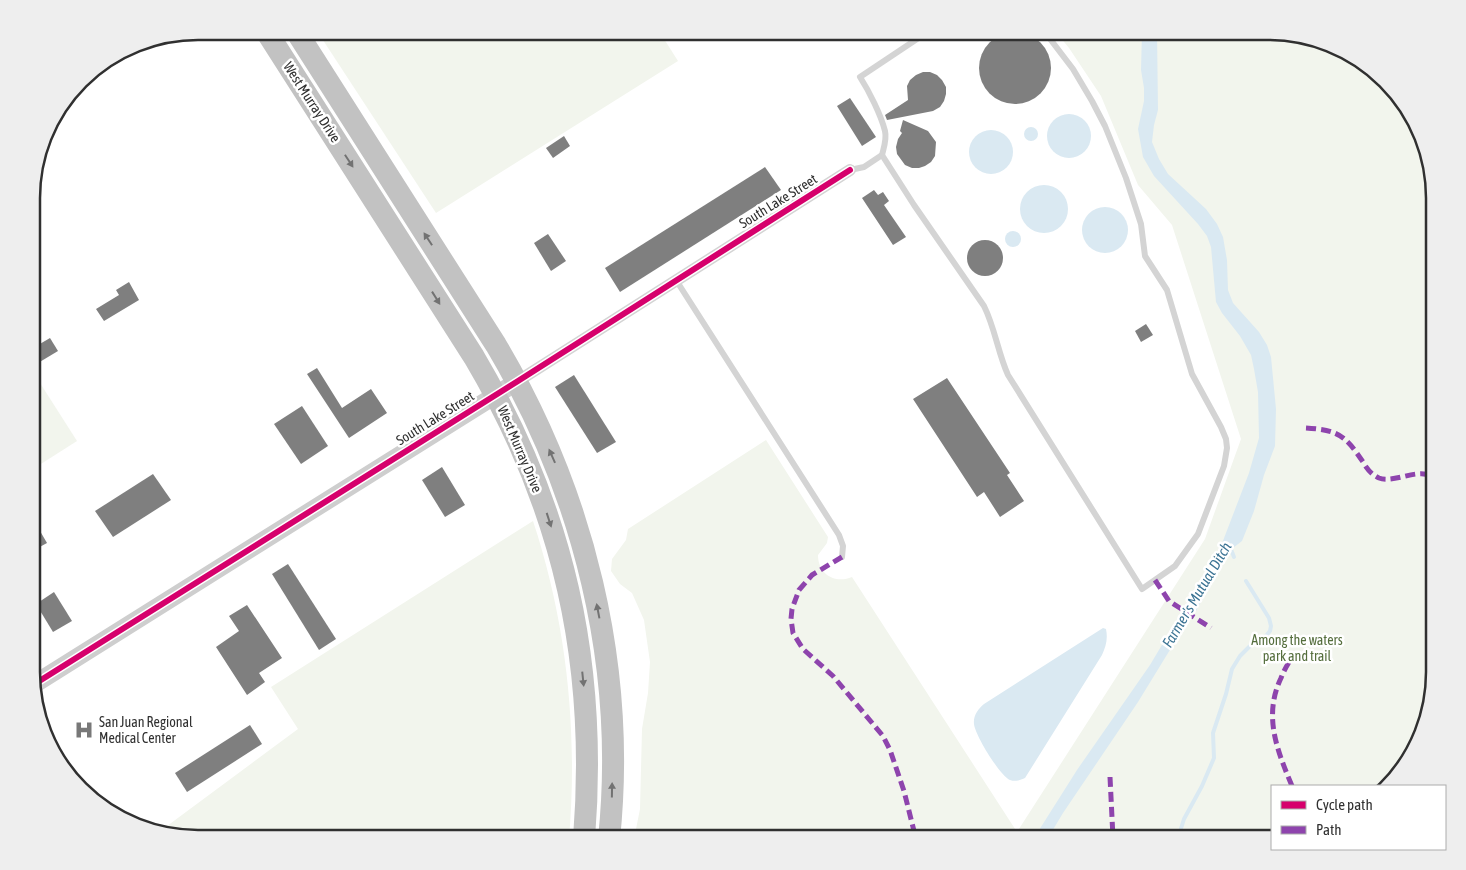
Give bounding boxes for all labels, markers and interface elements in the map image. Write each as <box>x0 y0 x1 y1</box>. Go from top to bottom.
street label: West Murray Drive <box>280 59 344 145</box>
one-way arrow <box>344 154 354 167</box>
street label: South Lake Street <box>736 171 820 231</box>
one-way arrow <box>424 232 433 245</box>
one-way arrow <box>432 291 441 304</box>
street label: South Lake Street <box>393 388 477 448</box>
street label: West Murray Drive <box>495 403 545 495</box>
one-way arrow <box>547 449 555 463</box>
one-way arrow <box>545 513 553 528</box>
water label: Farmer's Mutual Ditch <box>1158 539 1235 650</box>
one-way arrow <box>594 603 602 619</box>
park label: Among the waters park and trail <box>1251 632 1343 664</box>
one-way arrow <box>579 671 587 687</box>
place label: San Juan Regional Medical Center <box>99 714 193 746</box>
hospital icon: San Juan Regional Medical Center <box>73 719 95 741</box>
one-way arrow <box>608 782 616 798</box>
legend <box>1271 785 1446 850</box>
text: Cycle path <box>1316 796 1373 813</box>
text: Path <box>1316 821 1342 838</box>

